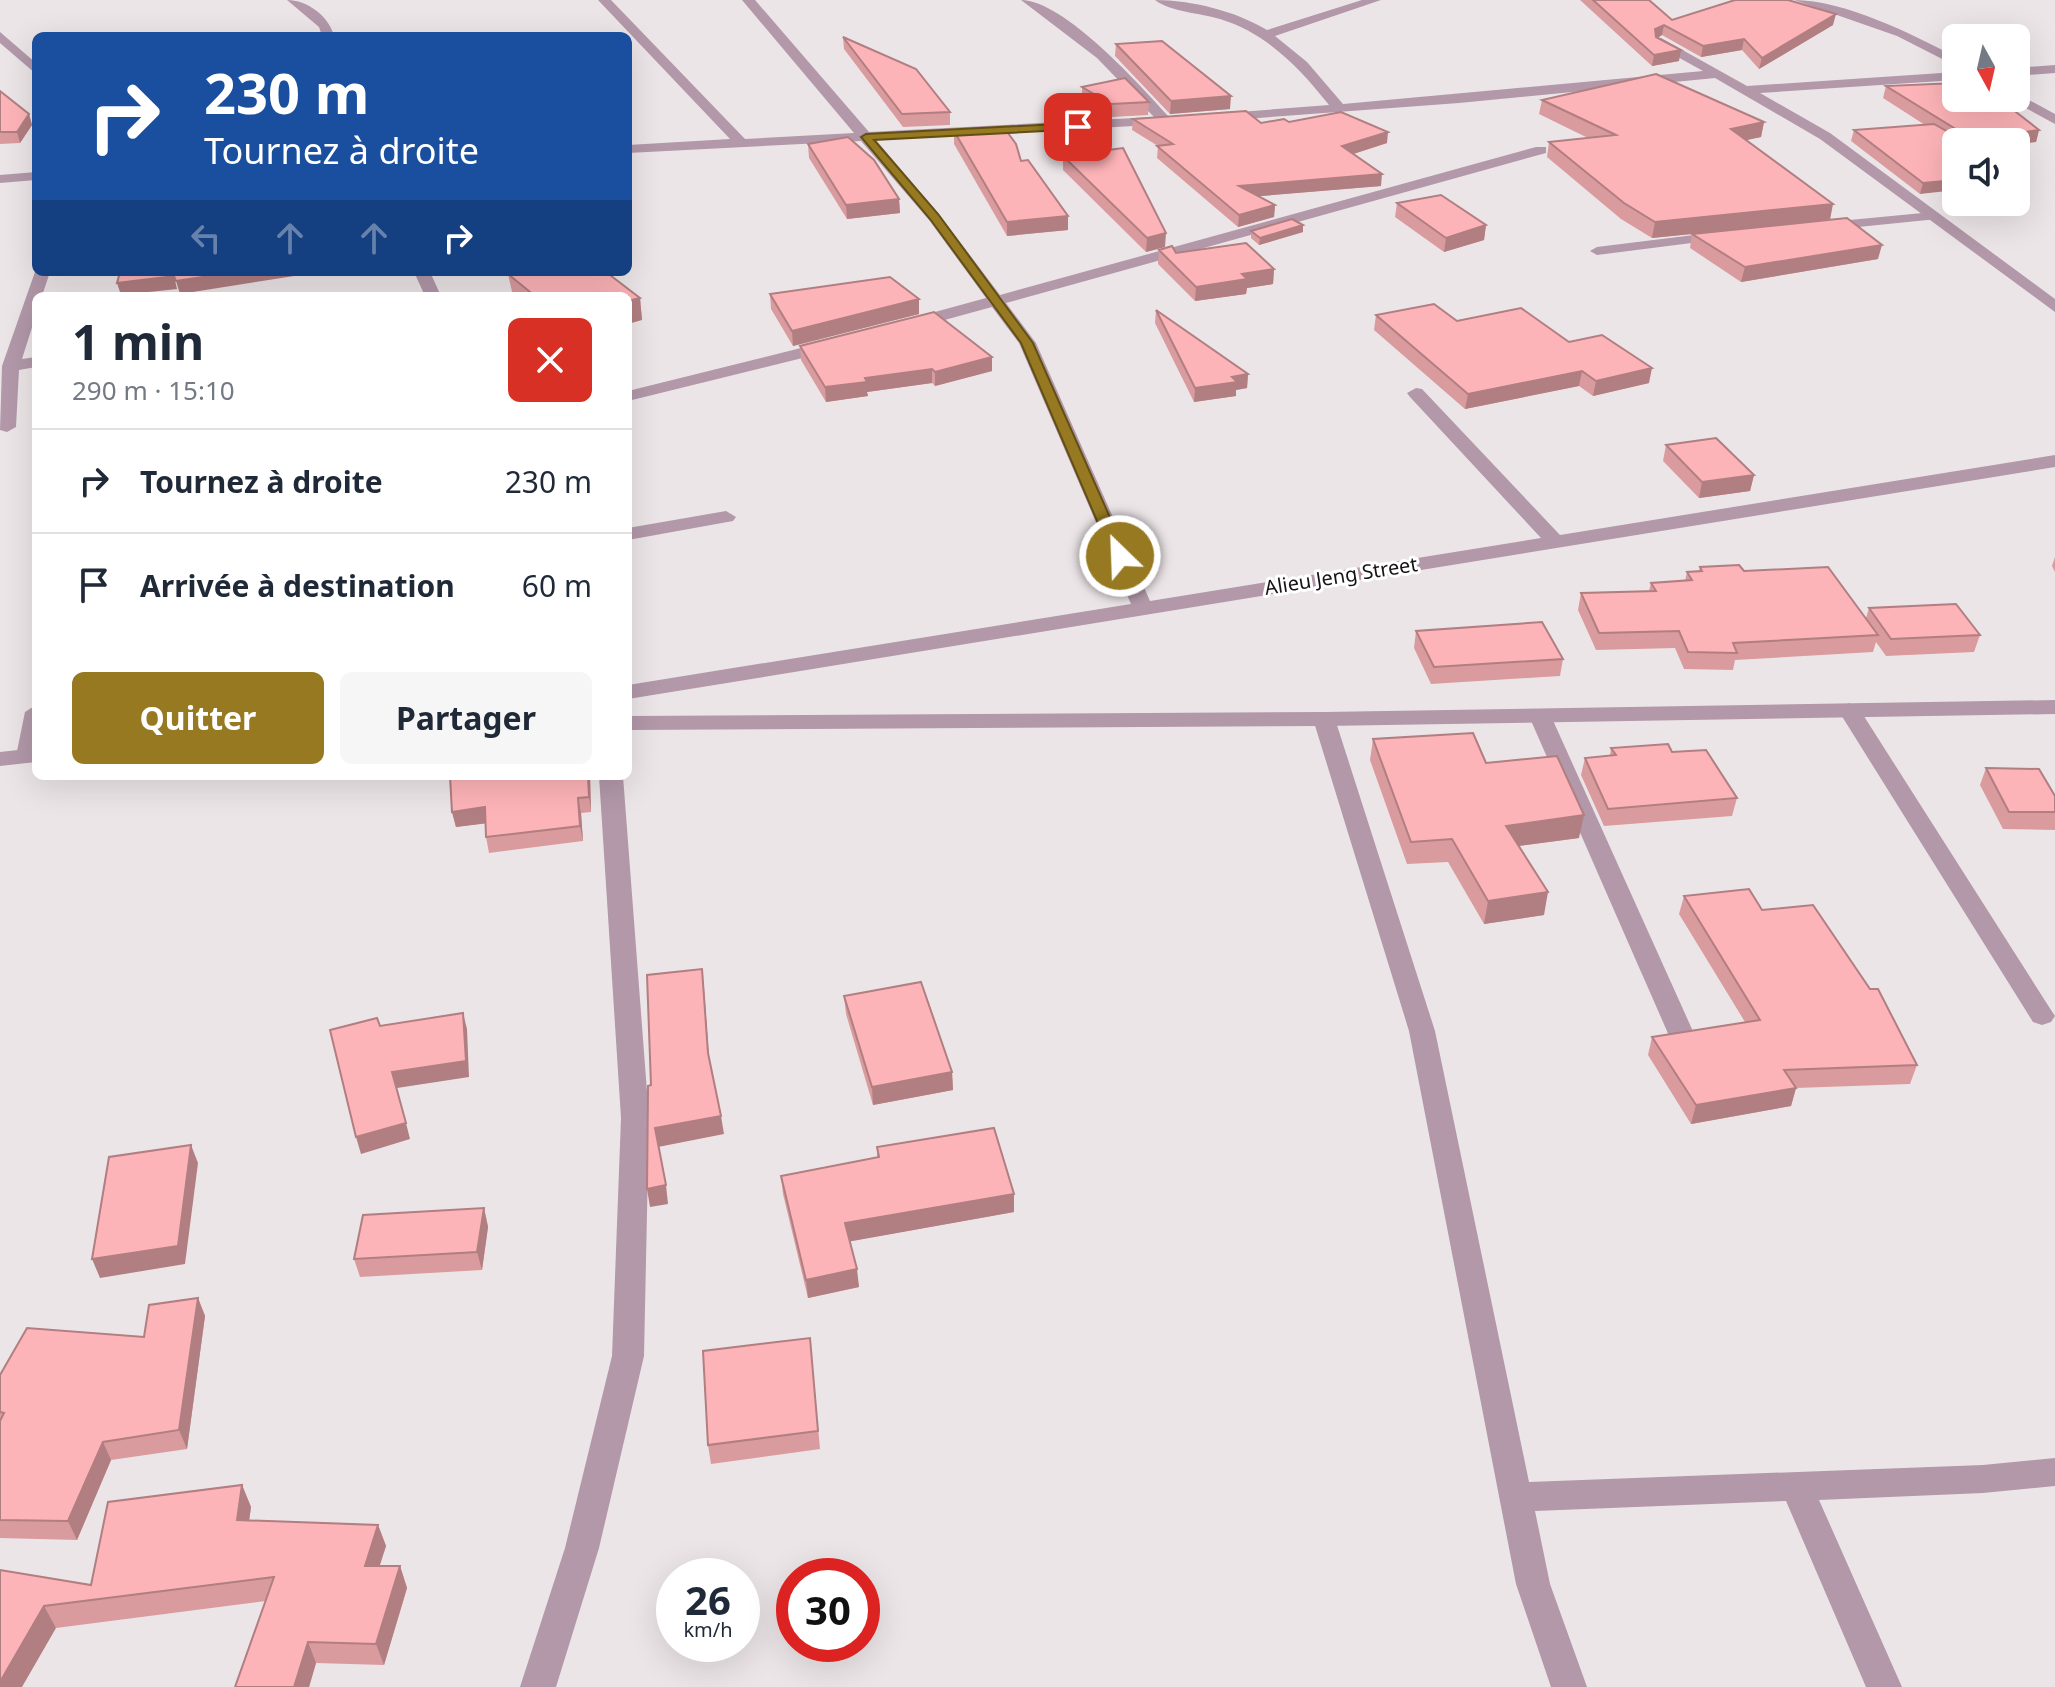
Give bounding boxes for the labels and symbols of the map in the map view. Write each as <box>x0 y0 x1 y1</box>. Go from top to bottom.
north arrow <box>1942 24 2030 112</box>
pin <box>1044 93 1112 161</box>
position arrow <box>1078 514 1162 598</box>
street label: Alieu Jeng Street <box>1263 550 1419 601</box>
speed limit sign: 30 <box>776 1558 880 1662</box>

